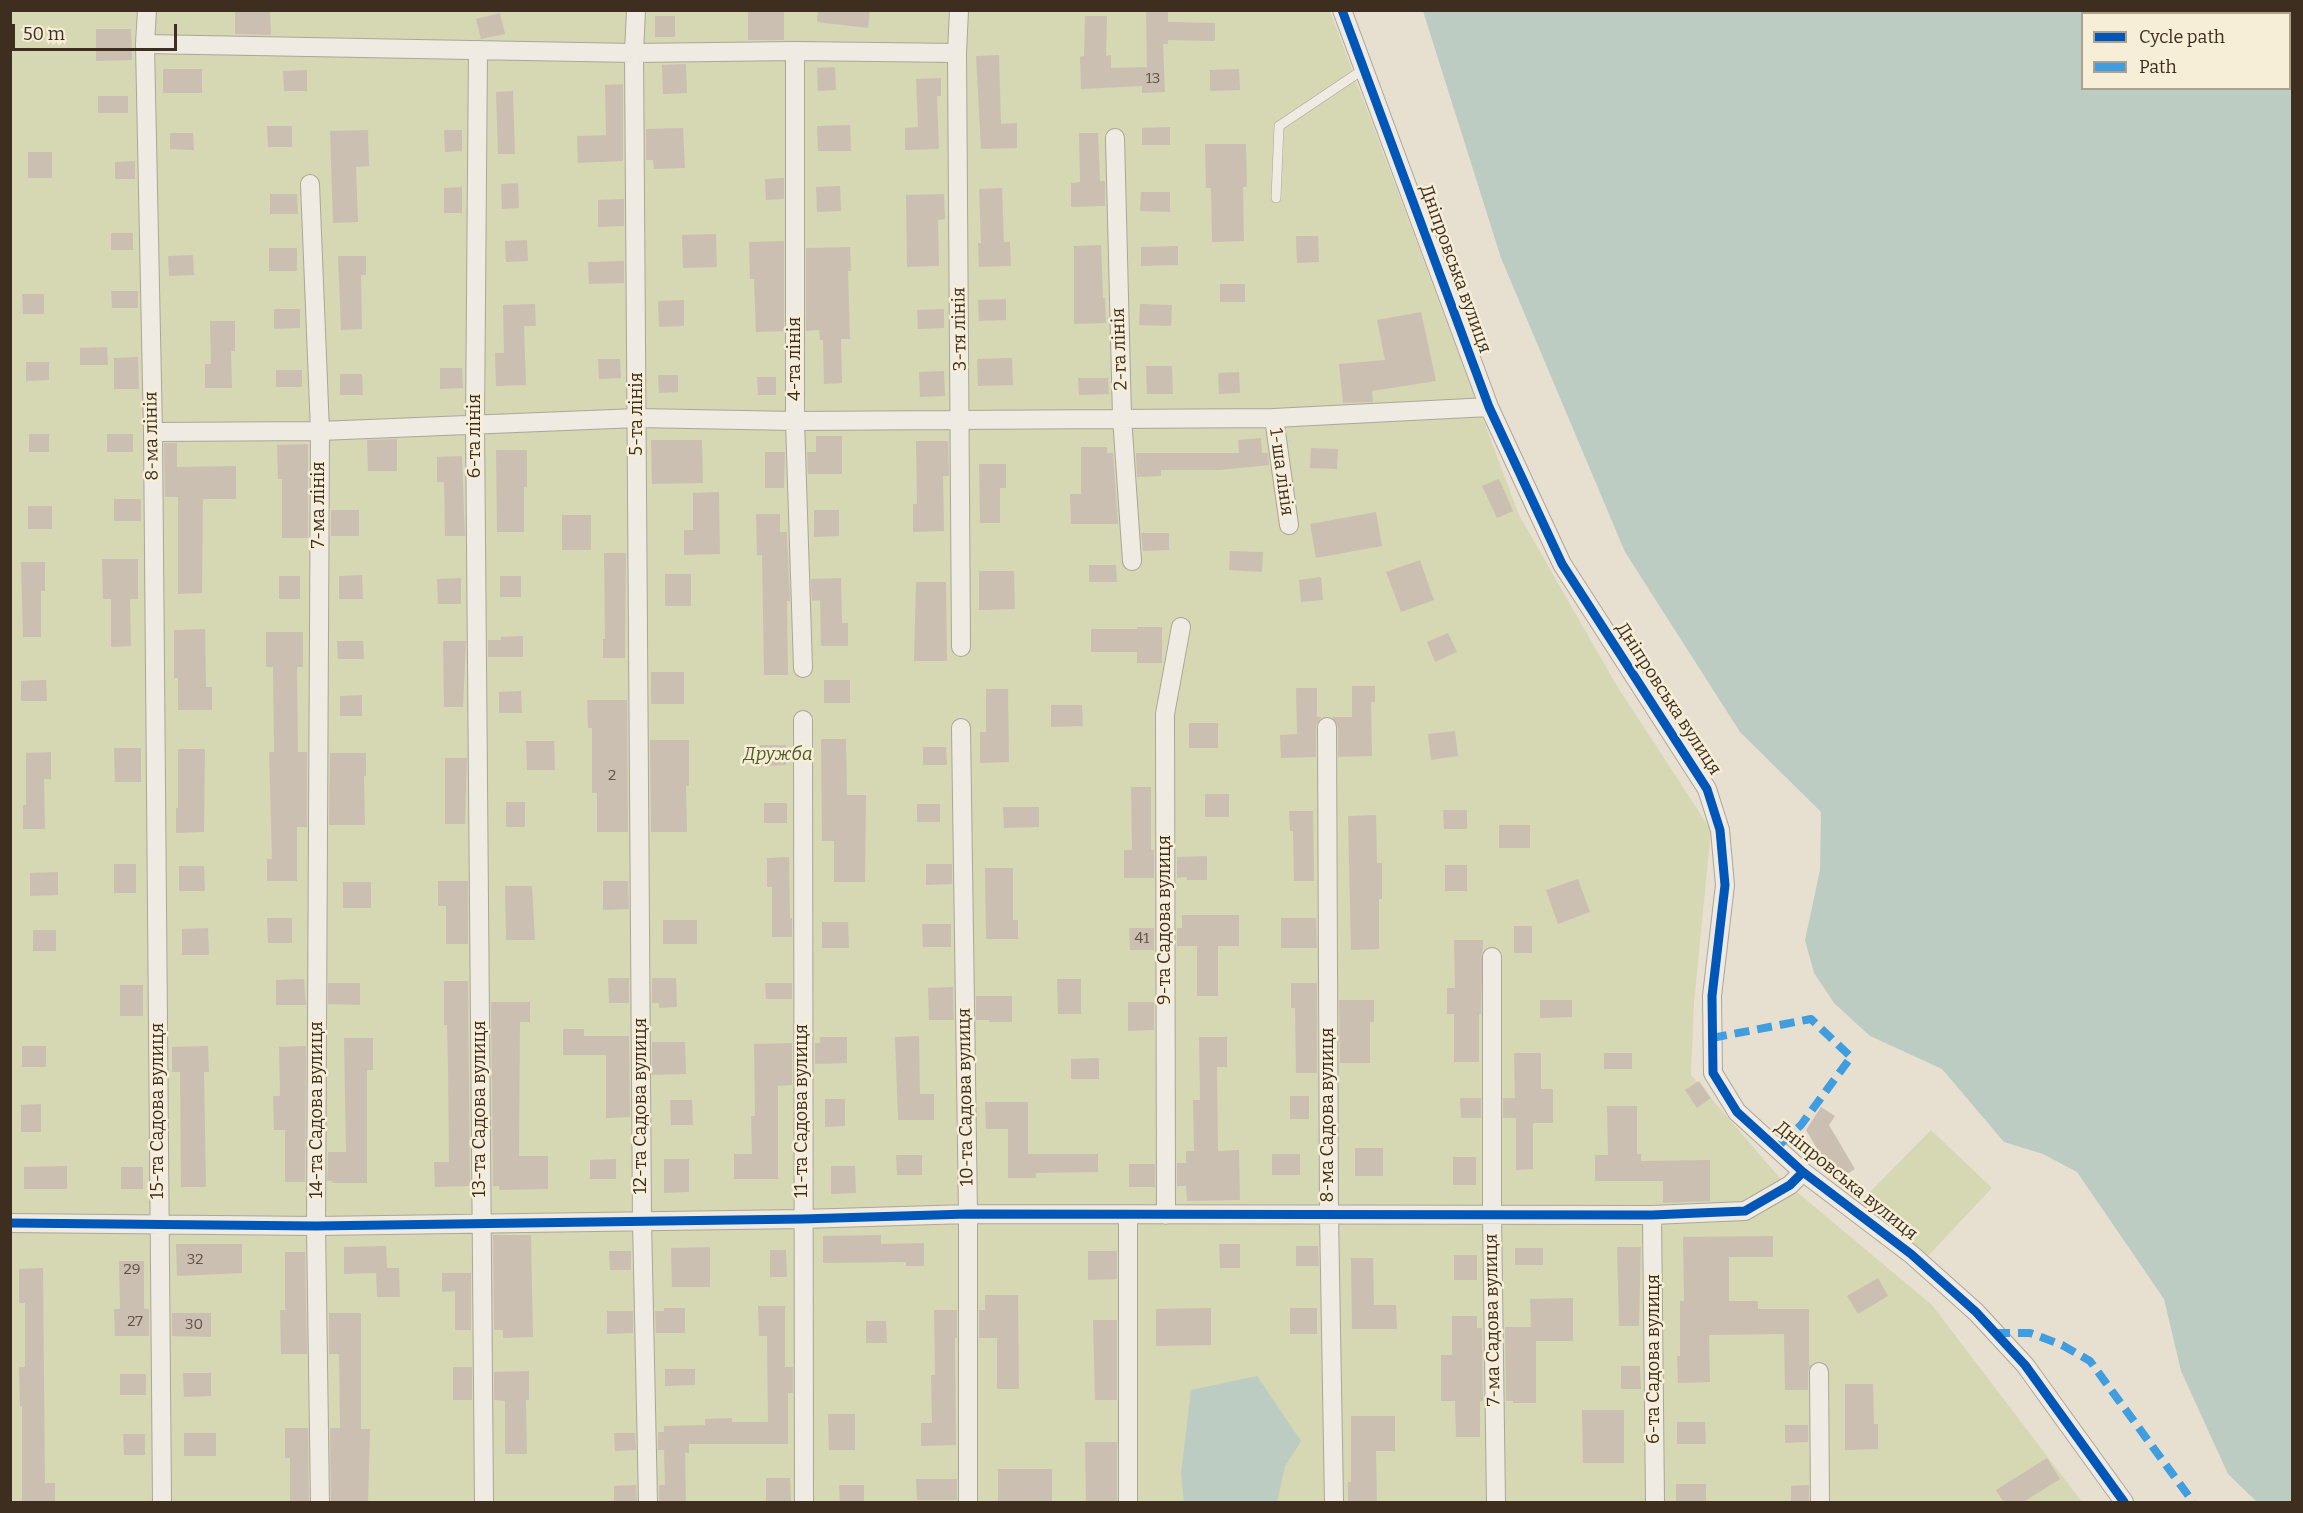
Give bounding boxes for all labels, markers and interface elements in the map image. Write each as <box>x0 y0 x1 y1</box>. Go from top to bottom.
scale bar <box>15 12 180 50</box>
legend <box>2081 12 2291 90</box>
text: 50 m <box>23 23 65 45</box>
text: Cycle path <box>2139 26 2225 48</box>
text: Path <box>2139 56 2177 78</box>
house number: 13 <box>1146 70 1160 88</box>
street label: Дніпровська вулиця <box>1415 182 1495 356</box>
street label: 3-тя лінія <box>948 287 972 371</box>
street label: 2-га лінія <box>1108 307 1132 391</box>
street label: 4-та лінія <box>784 317 806 401</box>
street label: 5-та лінія <box>626 372 648 456</box>
street label: 8-ма лінія <box>140 391 164 481</box>
street label: 6-та лінія <box>464 394 486 478</box>
street label: 1-ша лінія <box>1264 427 1298 517</box>
street label: 7-ма лінія <box>308 462 330 548</box>
street label: Дніпровська вулиця <box>1611 619 1725 779</box>
park label: Дружба <box>744 744 812 766</box>
house number: 2 <box>608 767 616 785</box>
street label: 9-та Садова вулиця <box>1154 835 1176 1005</box>
house number: 41 <box>1135 930 1149 948</box>
street label: 10-та Садова вулиця <box>954 1008 978 1186</box>
street label: 12-та Садова вулиця <box>630 1018 652 1194</box>
street label: 14-та Садова вулиця <box>306 1021 328 1199</box>
street label: 13-та Садова вулиця <box>469 1021 491 1197</box>
street label: 15-та Садова вулиця <box>147 1023 169 1199</box>
street label: 11-та Садова вулиця <box>791 1024 813 1198</box>
street label: 8-ма Садова вулиця <box>1317 1027 1339 1203</box>
street label: Дніпровська вулиця <box>1770 1117 1922 1245</box>
street label: 7-ма Садова вулиця <box>1481 1234 1505 1406</box>
house number: 32 <box>187 1251 203 1269</box>
house number: 29 <box>124 1261 140 1279</box>
street label: 6-та Садова вулиця <box>1643 1274 1665 1444</box>
house number: 27 <box>127 1313 143 1331</box>
house number: 30 <box>185 1316 203 1334</box>

